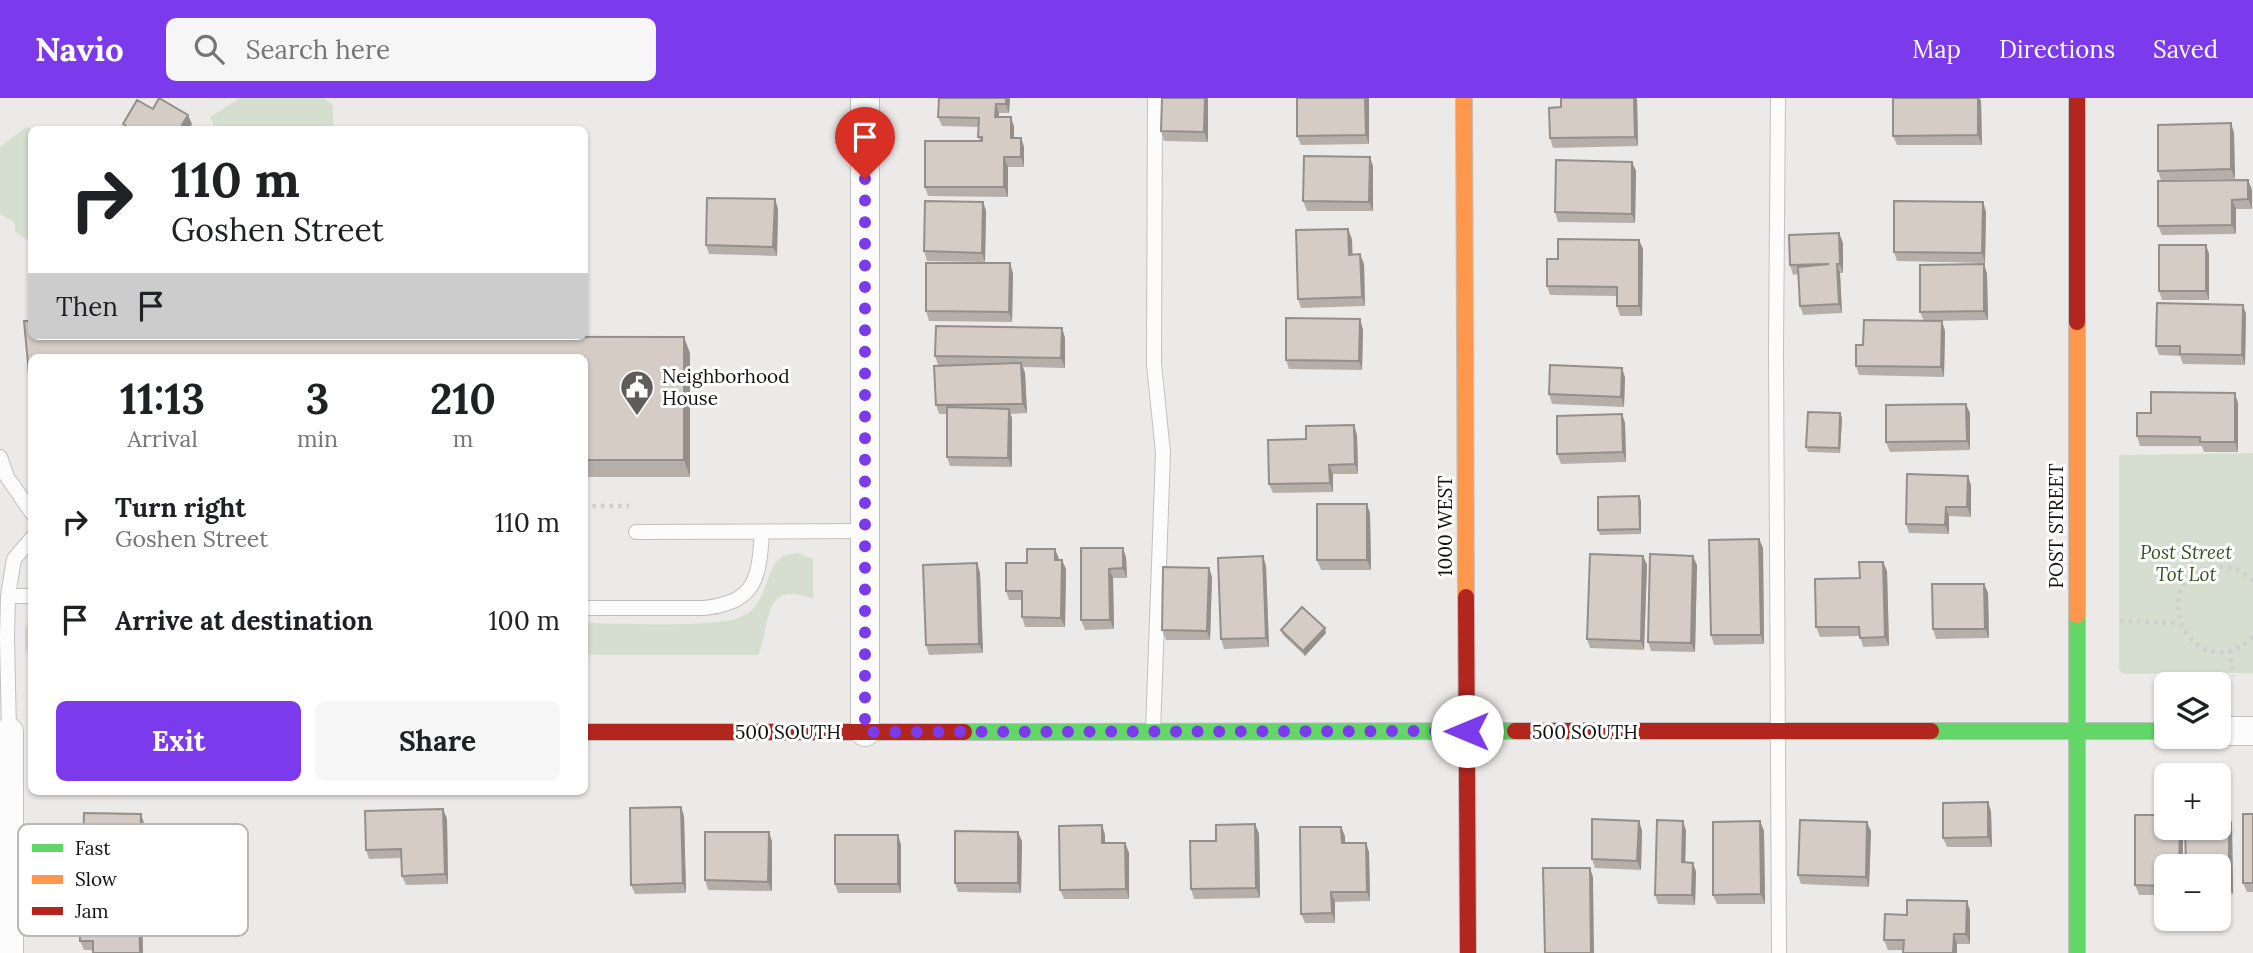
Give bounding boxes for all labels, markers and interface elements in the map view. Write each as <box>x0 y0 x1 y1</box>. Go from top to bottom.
search box <box>166 18 656 81</box>
text: Navio <box>35 28 124 70</box>
icon: search <box>190 30 228 68</box>
text: Search here <box>246 33 390 66</box>
text: Map <box>1912 34 1961 65</box>
text: Directions <box>1999 34 2115 65</box>
text: Saved <box>2153 34 2218 65</box>
pin <box>835 107 895 179</box>
icon: arrive <box>846 118 884 156</box>
text: 110 m <box>171 148 300 210</box>
icon: right <box>56 154 147 245</box>
text: Goshen Street <box>171 209 384 250</box>
icon: arrive <box>132 287 170 325</box>
text: Then <box>56 290 118 323</box>
place label: Neighborhood House <box>662 364 790 410</box>
public building icon: Neighborhood House <box>618 368 656 417</box>
text: 11:13 <box>120 372 205 426</box>
text: 3 <box>306 372 329 426</box>
text: 210 <box>430 372 496 426</box>
text: Arrival <box>127 424 198 453</box>
text: min <box>297 424 338 453</box>
text: m <box>453 424 473 453</box>
street label: POST STREET <box>2044 463 2068 589</box>
street label: 1000 WEST <box>1433 476 1457 576</box>
text: Turn right <box>115 491 246 524</box>
icon: right <box>56 503 94 541</box>
text: 110 m <box>495 506 560 539</box>
text: Goshen Street <box>115 524 268 553</box>
park label: Post Street Tot Lot <box>2140 540 2232 586</box>
icon: arrive <box>56 601 94 639</box>
text: Arrive at destination <box>115 604 373 637</box>
text: 100 m <box>488 604 560 637</box>
map controls <box>2154 672 2231 931</box>
button: layers <box>2154 672 2231 749</box>
position arrow <box>1430 694 1504 768</box>
button: Exit <box>56 701 301 781</box>
button: Share <box>315 701 560 781</box>
street label: 500 SOUTH <box>735 720 841 744</box>
street label: 500 SOUTH <box>1532 720 1638 744</box>
button: + <box>2154 763 2231 840</box>
legend <box>18 824 248 936</box>
text: Fast <box>75 836 111 860</box>
button: − <box>2154 854 2231 931</box>
text: Slow <box>75 867 118 891</box>
text: Jam <box>74 899 109 923</box>

